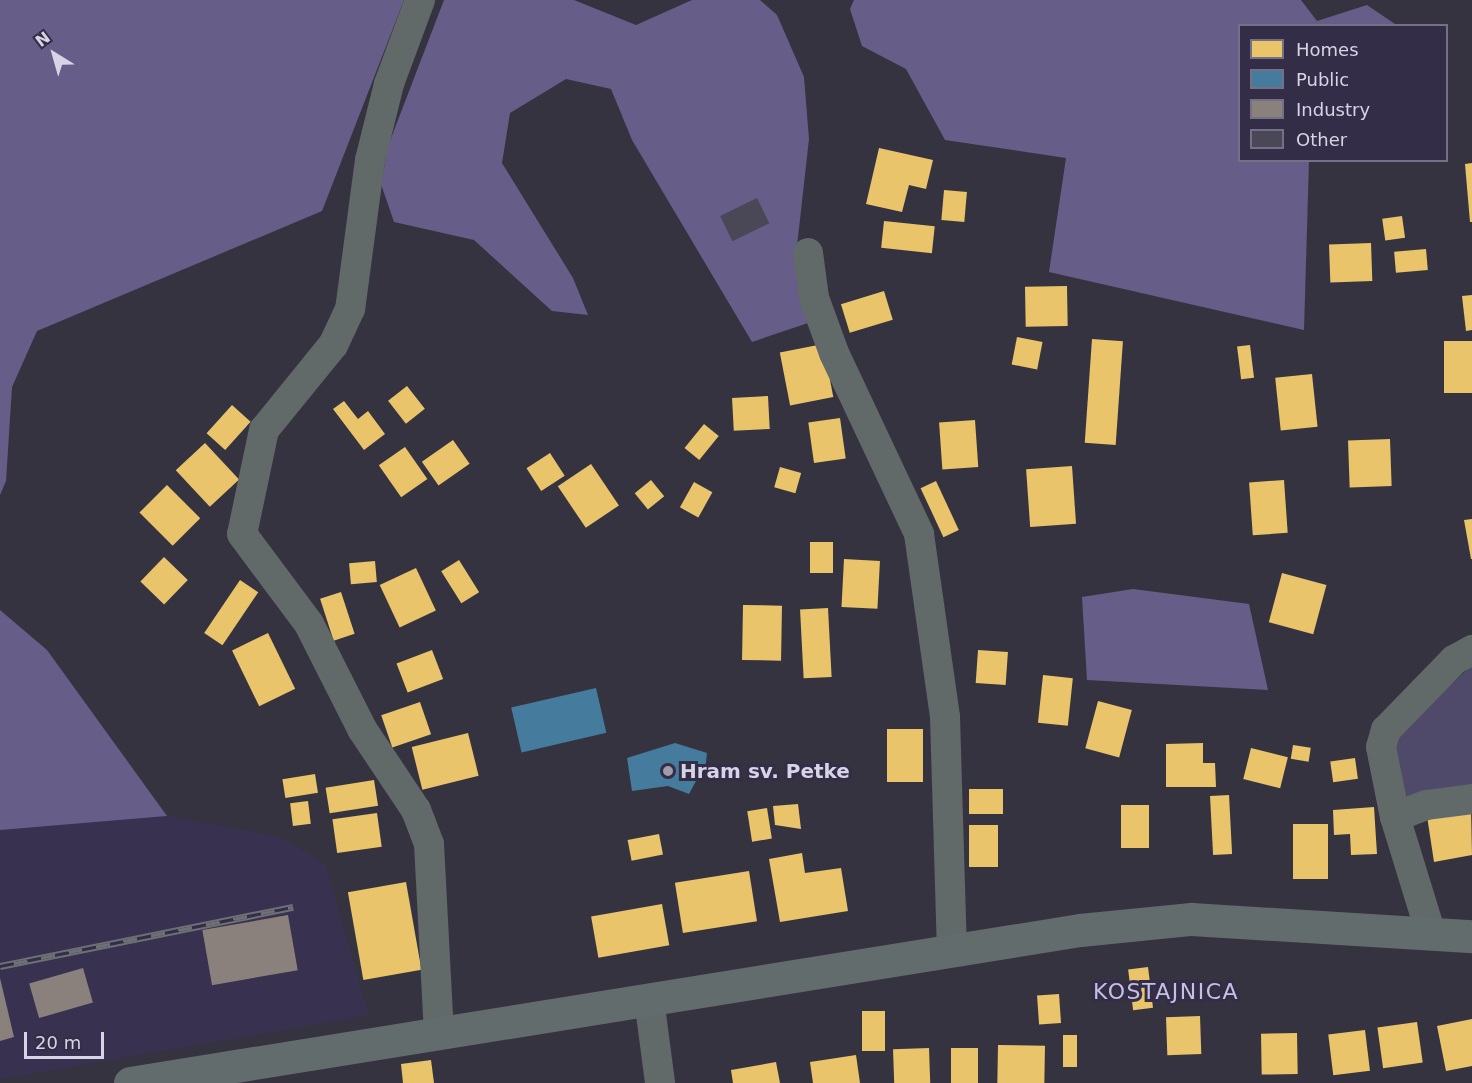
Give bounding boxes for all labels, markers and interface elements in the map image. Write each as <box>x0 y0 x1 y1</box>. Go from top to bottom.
north arrow <box>24 24 84 84</box>
legend <box>1238 24 1448 162</box>
text: N <box>32 28 54 51</box>
text: Homes <box>1296 39 1359 60</box>
text: Public <box>1296 69 1349 90</box>
text: Industry <box>1296 99 1370 120</box>
text: Other <box>1296 129 1347 150</box>
place label: Hram sv. Petke <box>680 759 850 783</box>
marker: Hram sv. Petke <box>661 764 675 778</box>
district label: KOSTAJNICA <box>1093 979 1239 1005</box>
scale bar <box>27 1020 106 1058</box>
text: 20 m <box>35 1032 81 1053</box>

